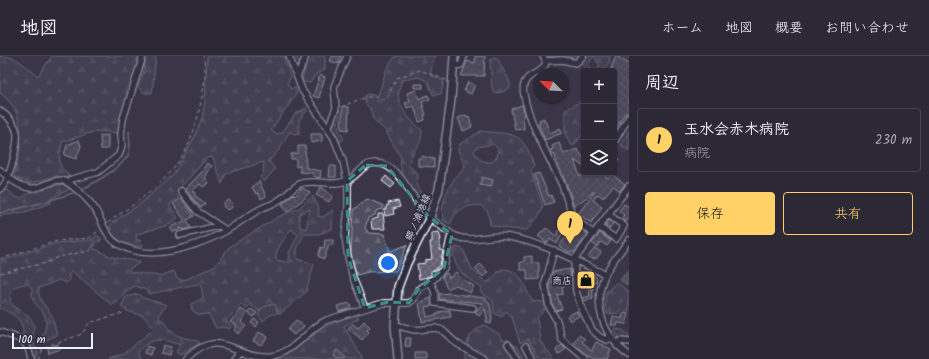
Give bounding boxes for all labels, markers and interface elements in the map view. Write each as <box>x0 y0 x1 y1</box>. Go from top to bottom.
text: 地図 <box>20 14 58 44</box>
text: ホーム <box>662 17 703 39</box>
text: 地図 <box>725 17 753 39</box>
text: 概要 <box>775 17 803 39</box>
text: お問い合わせ <box>825 17 909 39</box>
north arrow <box>533 68 569 104</box>
map controls <box>581 68 617 176</box>
button: + <box>581 68 617 104</box>
text: 周辺 <box>645 70 679 97</box>
button: − <box>581 104 617 140</box>
text: 玉水会赤木病院 <box>684 118 789 142</box>
text: 1 <box>657 130 661 151</box>
text: 230 m <box>875 130 912 151</box>
button: layers <box>581 140 617 176</box>
text: 病院 <box>684 143 710 164</box>
street label: 郷ノ浦港線 <box>401 191 435 244</box>
button: 保存 <box>645 192 775 235</box>
button: 共有 <box>783 192 913 235</box>
pin: 1 <box>557 211 583 244</box>
your location <box>378 253 398 273</box>
shop icon: 商店 <box>575 269 597 291</box>
place label: 商店 <box>552 273 572 289</box>
scale bar <box>12 331 93 350</box>
text: 100 m <box>18 331 46 349</box>

